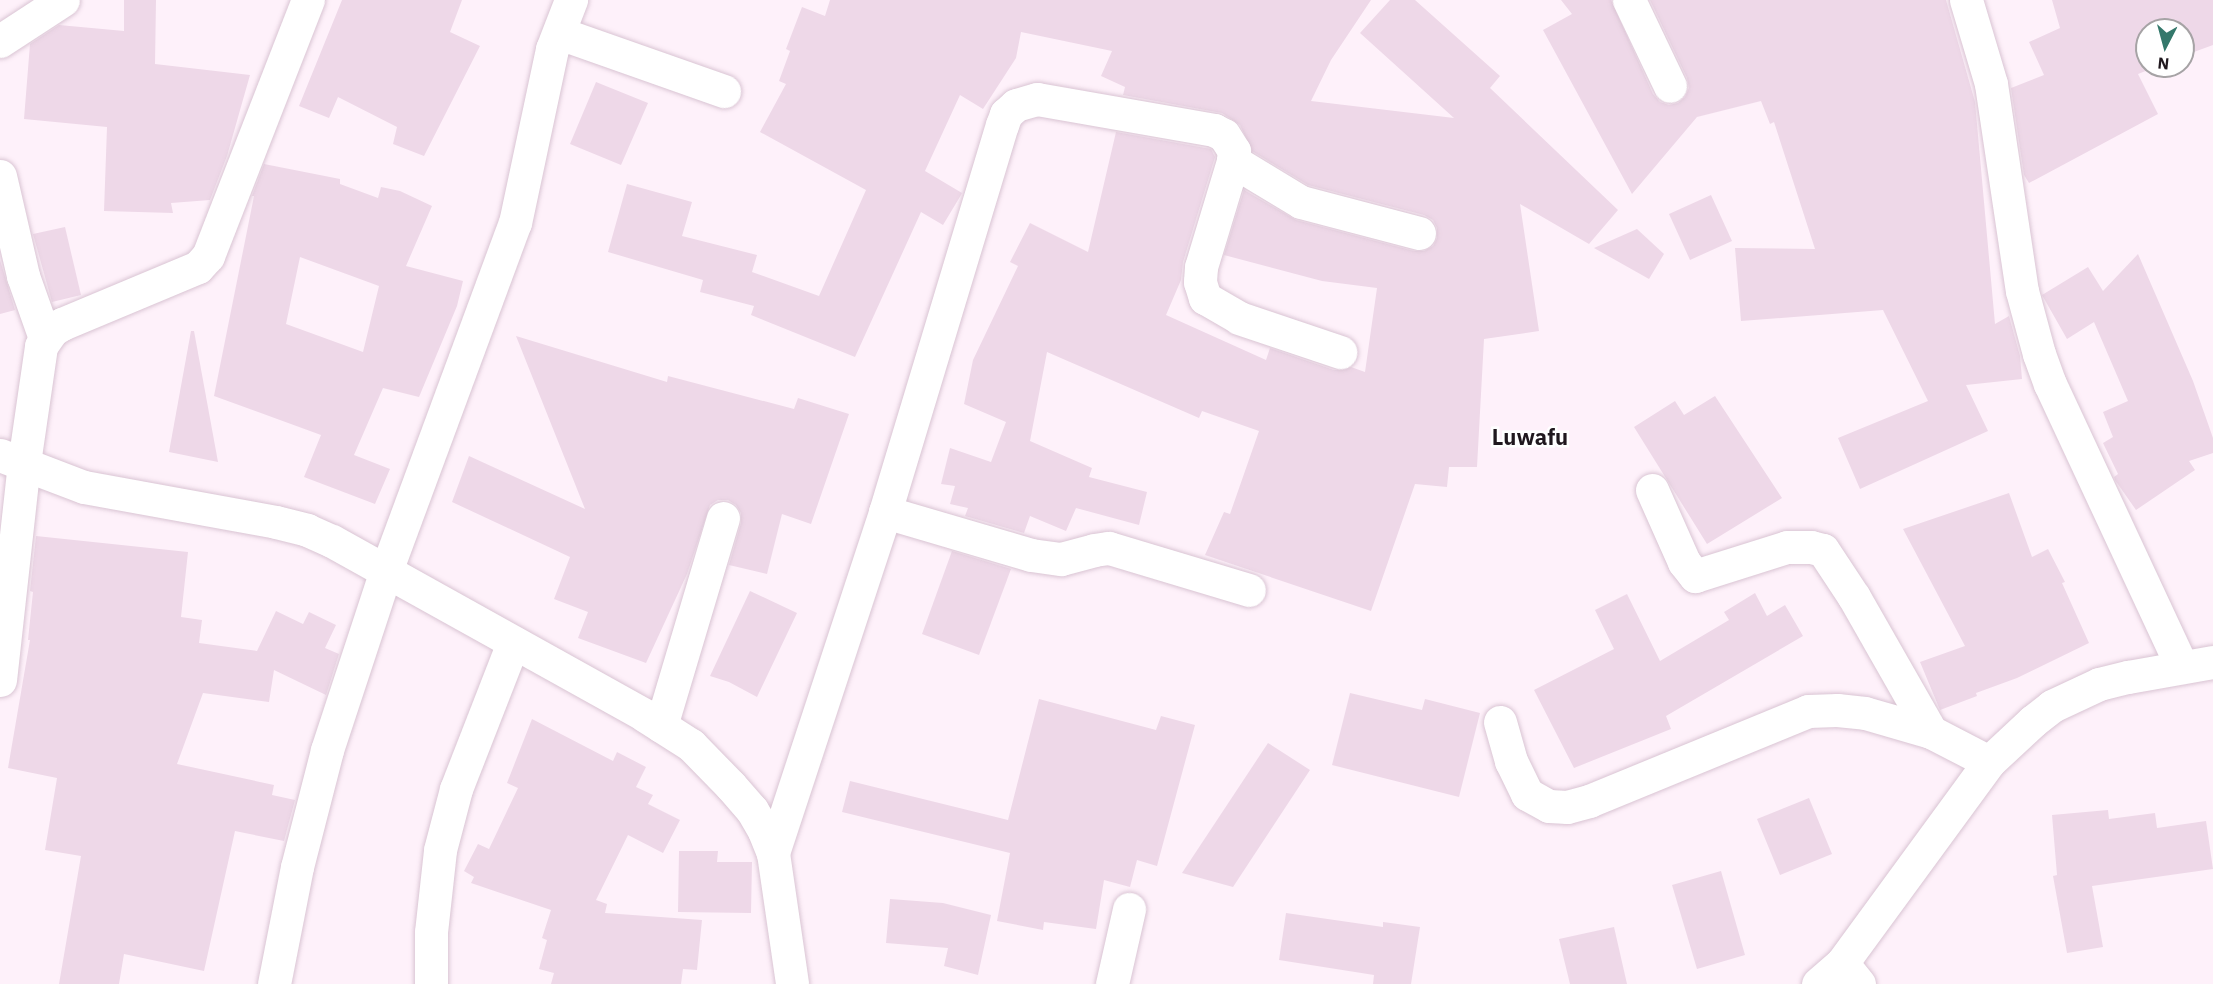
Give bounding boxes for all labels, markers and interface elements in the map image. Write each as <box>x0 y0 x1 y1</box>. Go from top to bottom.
north arrow <box>2135 18 2195 78</box>
text: N <box>2157 53 2170 74</box>
district label: Luwafu <box>1492 424 1568 450</box>

